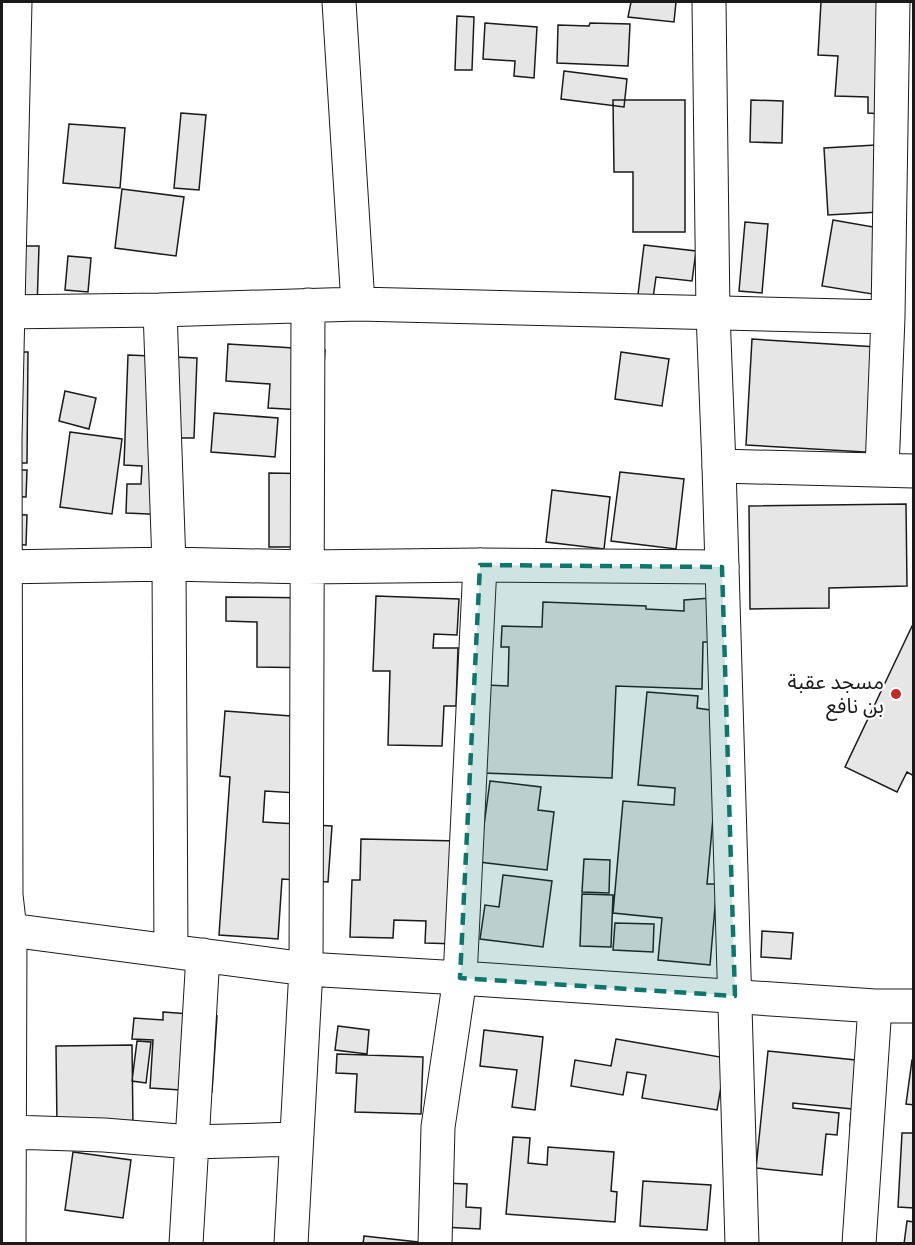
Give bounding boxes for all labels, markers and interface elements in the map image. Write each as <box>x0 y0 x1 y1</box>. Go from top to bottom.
place label: مسجد عقبة بن نافع <box>787 669 884 721</box>
marker: مسجد عقبة بن نافع <box>889 687 903 701</box>

